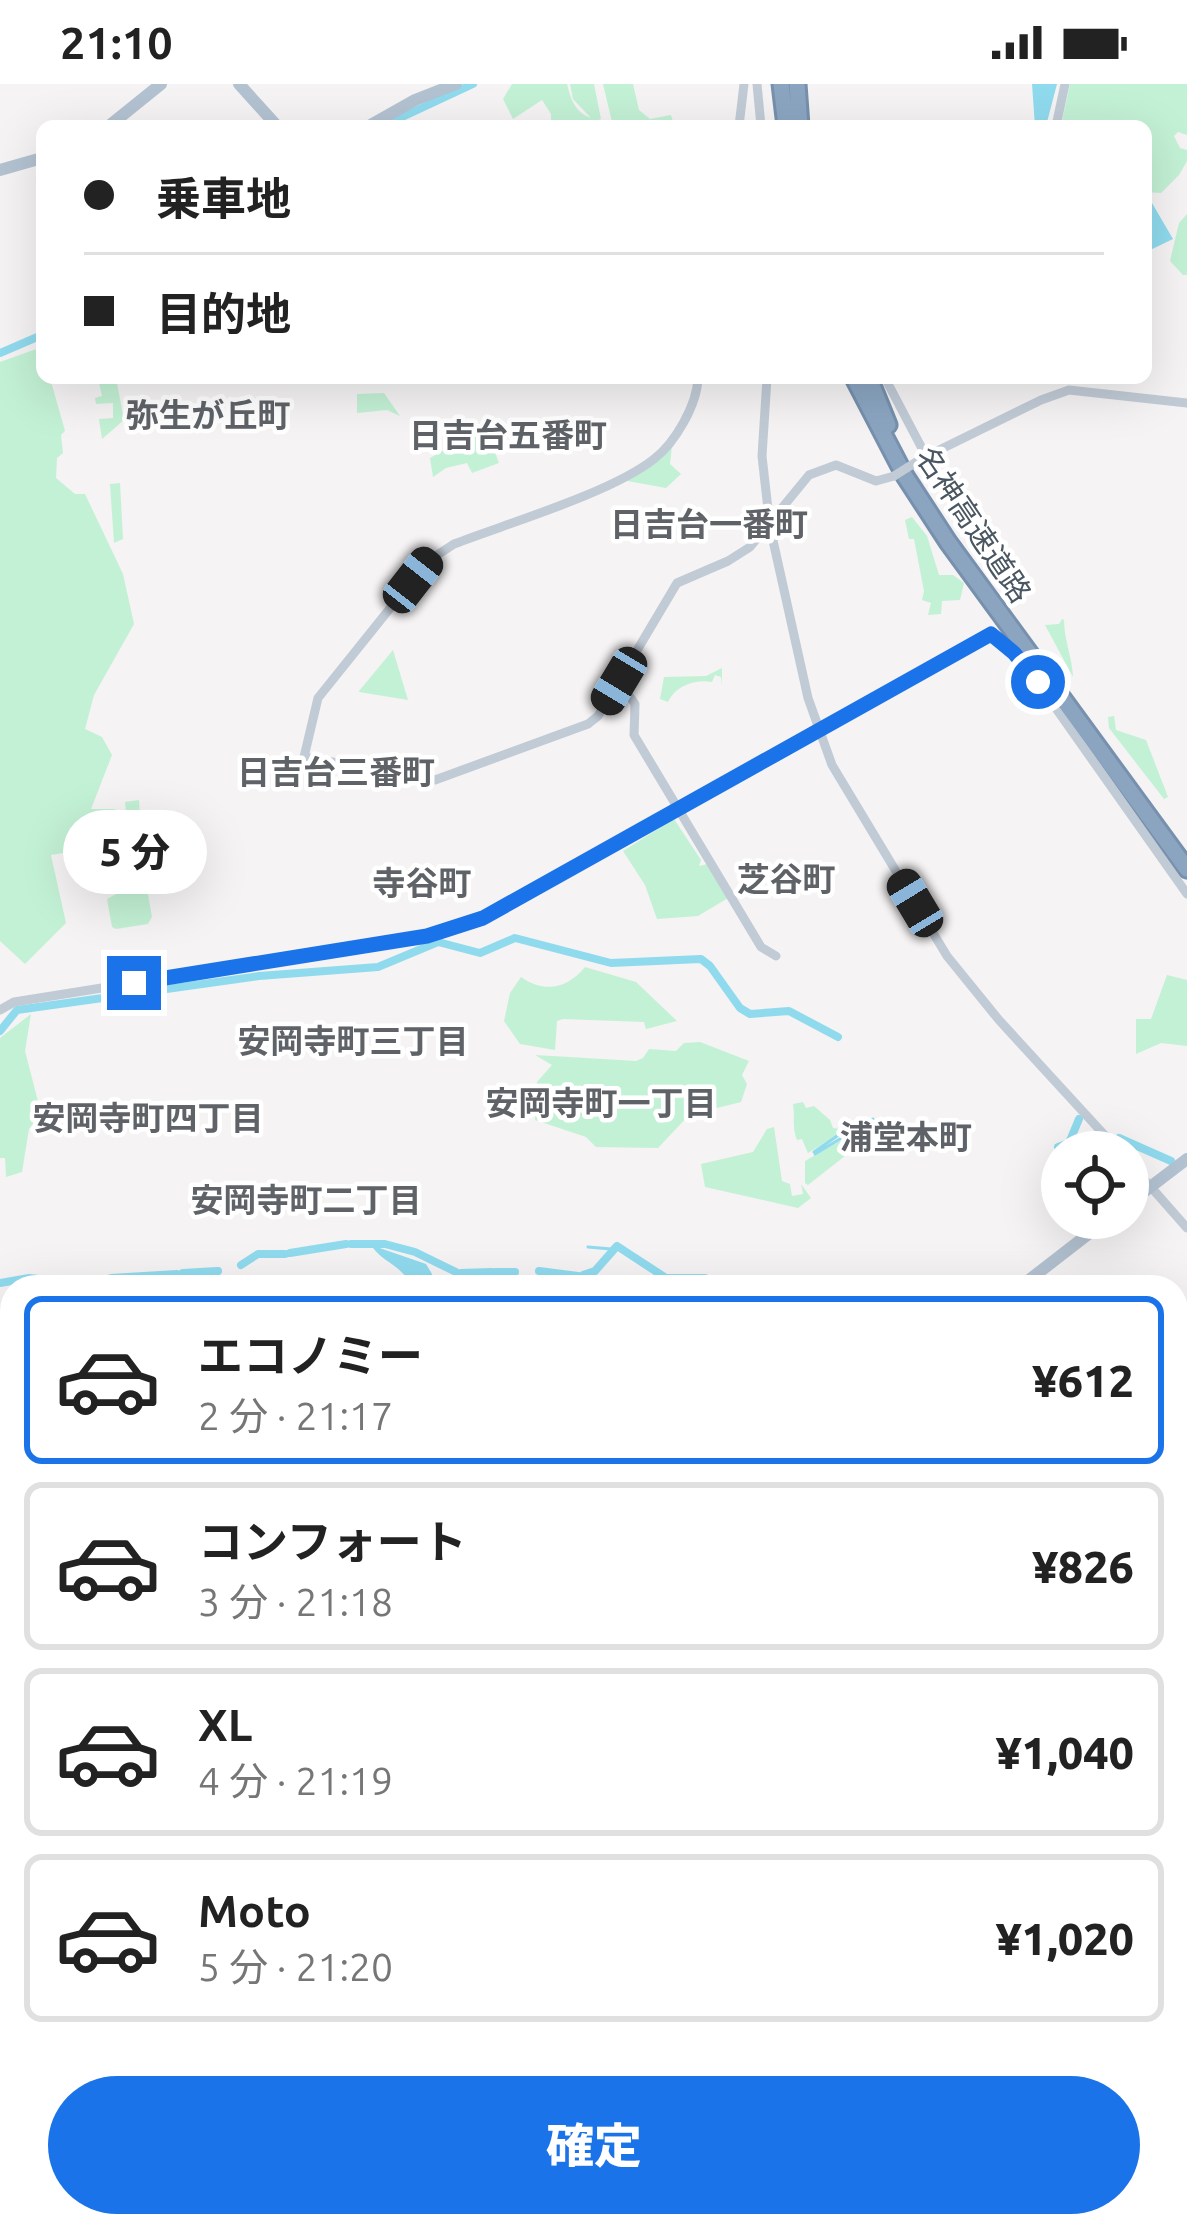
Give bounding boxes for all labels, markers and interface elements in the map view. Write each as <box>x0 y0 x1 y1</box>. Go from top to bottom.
text: 21:10 <box>60 17 173 68</box>
text: 乗車地 <box>156 173 291 224</box>
text: 目的地 <box>156 288 291 339</box>
district label: 弥生が丘町 <box>126 396 291 433</box>
district label: 日吉台五番町 <box>409 416 607 453</box>
street label: 名神高速道路 <box>909 440 1038 609</box>
district label: 日吉台一番町 <box>610 505 808 542</box>
car <box>377 541 449 619</box>
car <box>585 641 653 721</box>
route start <box>1011 655 1065 709</box>
district label: 日吉台三番町 <box>237 753 435 790</box>
callout: 5 分 <box>62 809 206 893</box>
text: 5 分 <box>100 830 170 873</box>
district label: 芝谷町 <box>737 860 836 897</box>
car <box>881 863 949 943</box>
district label: 寺谷町 <box>373 864 472 901</box>
route end <box>107 956 161 1010</box>
district label: 安岡寺町三丁目 <box>238 1022 469 1059</box>
district label: 安岡寺町一丁目 <box>486 1084 717 1121</box>
district label: 安岡寺町四丁目 <box>33 1099 264 1136</box>
district label: 浦堂本町 <box>840 1118 972 1155</box>
map controls <box>1041 1131 1149 1239</box>
button: locate <box>1041 1131 1149 1239</box>
district label: 安岡寺町二丁目 <box>191 1181 422 1218</box>
icon: car <box>54 1326 162 1434</box>
text: エコノミー <box>198 1330 423 1381</box>
text: ¥612 <box>1032 1355 1134 1406</box>
text: 2 分 · 21:17 <box>198 1394 393 1437</box>
icon: car <box>54 1512 162 1620</box>
text: コンフォート <box>198 1516 467 1567</box>
text: ¥826 <box>1032 1541 1134 1592</box>
text: 3 分 · 21:18 <box>198 1580 393 1623</box>
icon: car <box>54 1698 162 1806</box>
text: XL <box>198 1699 252 1750</box>
text: ¥1,040 <box>996 1727 1134 1778</box>
text: 4 分 · 21:19 <box>198 1759 393 1802</box>
icon: car <box>54 1884 162 1992</box>
text: Moto <box>198 1885 311 1936</box>
text: ¥1,020 <box>996 1913 1134 1964</box>
text: 5 分 · 21:20 <box>198 1945 393 1988</box>
button: 確定 <box>48 2076 1140 2214</box>

